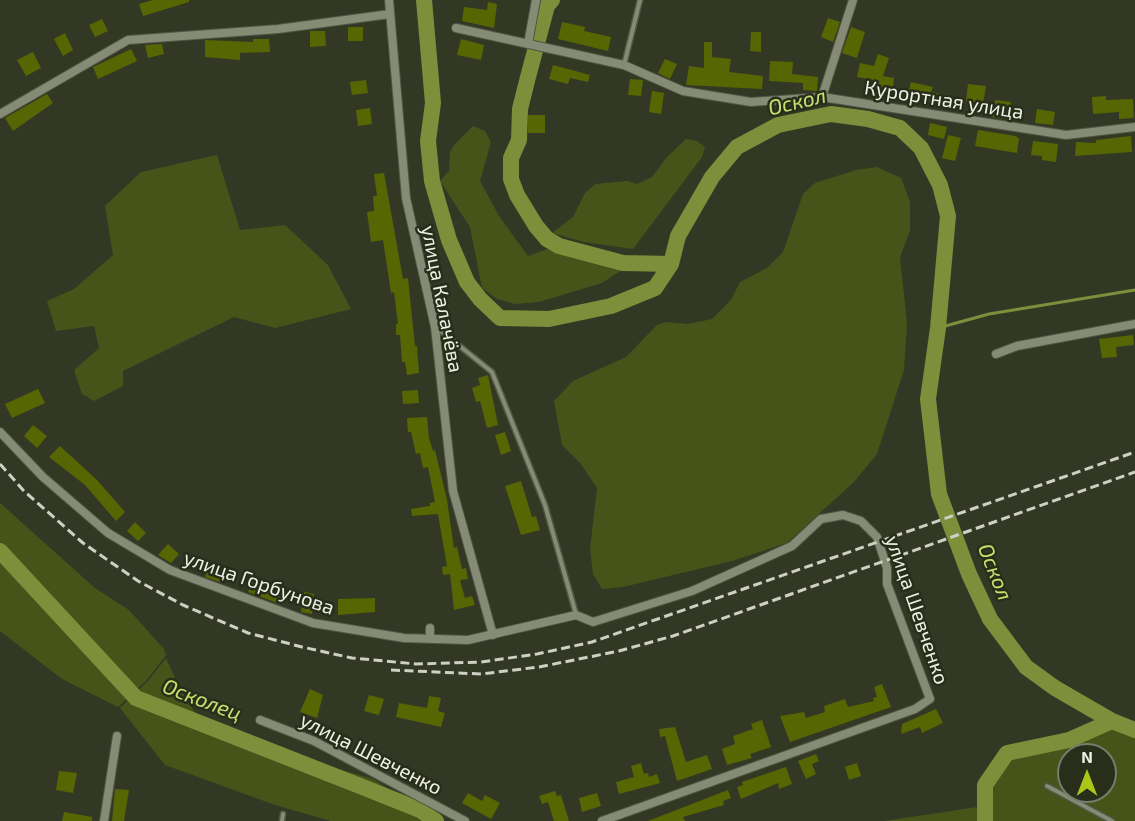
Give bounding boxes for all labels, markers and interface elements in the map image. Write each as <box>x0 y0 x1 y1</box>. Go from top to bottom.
street label: Курортная улица <box>863 76 1025 124</box>
water label: Оскол <box>765 83 829 121</box>
street label: улица Калачёва <box>416 223 468 375</box>
street label: улица Шевченко <box>880 532 954 688</box>
water label: Оскол <box>972 540 1018 604</box>
street label: улица Горбунова <box>181 546 337 620</box>
water label: Осколец <box>159 673 245 727</box>
street label: улица Шевченко <box>296 708 446 800</box>
north arrow <box>1057 743 1117 803</box>
text: N <box>1081 747 1093 766</box>

